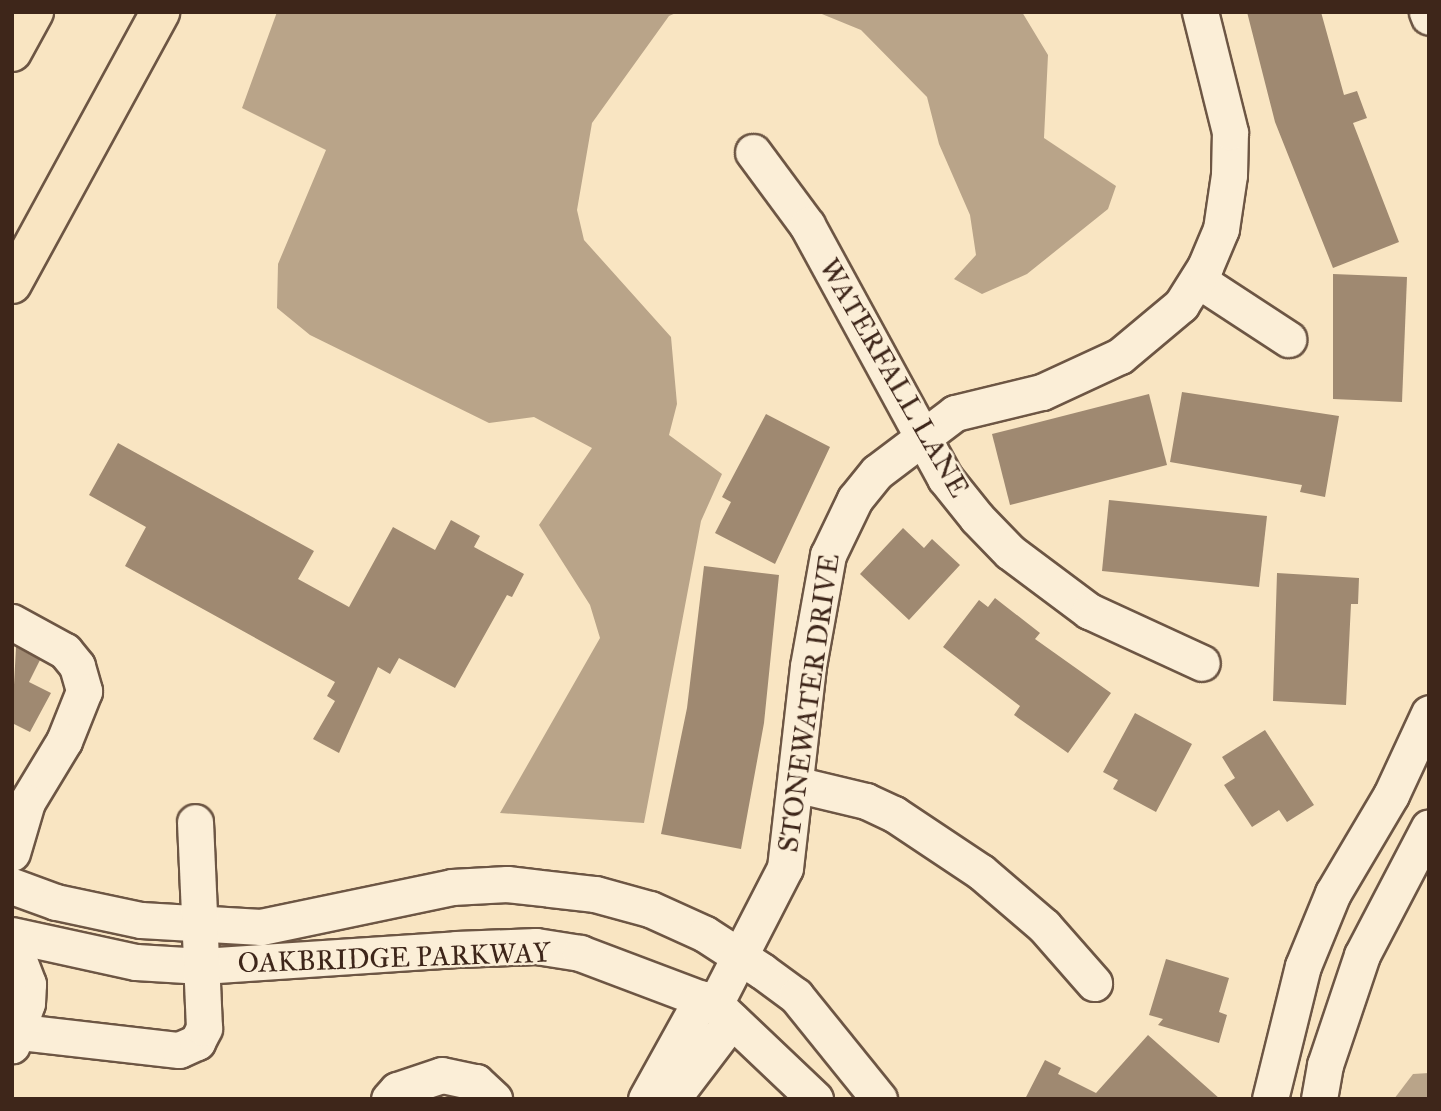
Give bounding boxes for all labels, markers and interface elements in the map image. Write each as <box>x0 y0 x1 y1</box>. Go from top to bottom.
street label: WATERFALL LANE <box>812 253 976 503</box>
street label: STONEWATER DRIVE <box>771 551 847 855</box>
street label: OAKBRIDGE PARKWAY <box>237 936 551 980</box>

